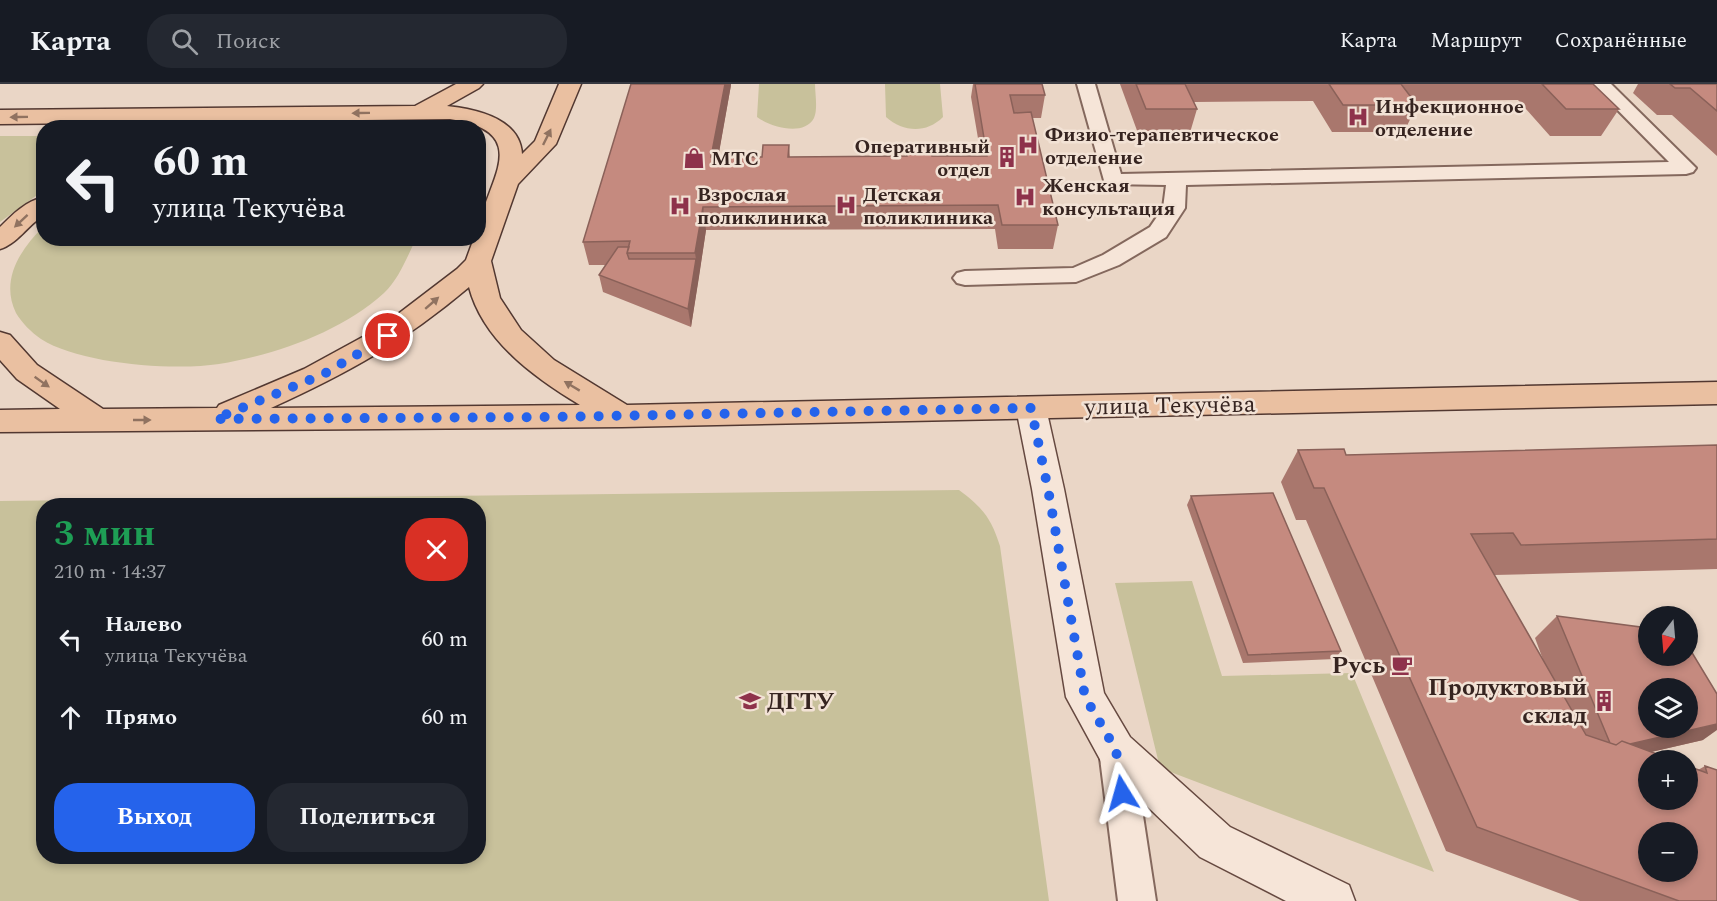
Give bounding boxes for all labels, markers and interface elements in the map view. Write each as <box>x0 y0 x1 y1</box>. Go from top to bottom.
search box <box>147 14 567 68</box>
text: Карта <box>30 20 111 63</box>
icon: search <box>168 25 201 58</box>
text: Поиск <box>216 25 281 58</box>
text: Карта <box>1340 25 1397 57</box>
text: Маршрут <box>1430 25 1522 57</box>
text: Сохранённые <box>1555 25 1687 57</box>
place label: Инфекционное отделение <box>1375 92 1524 145</box>
hospital icon: Инфекционное отделение <box>1346 105 1370 129</box>
one-way arrow <box>352 108 371 117</box>
one-way arrow <box>10 112 29 122</box>
place label: Физио-терапевтическое отделение <box>1045 120 1279 173</box>
one-way arrow <box>542 128 552 146</box>
text: 60 m <box>153 131 248 194</box>
place label: Оперативный отдел <box>855 132 990 185</box>
hospital icon: Физио-терапевтическое отделение <box>1016 133 1040 157</box>
icon: left <box>54 144 132 222</box>
place label: МТС <box>711 144 759 174</box>
building icon: Оперативный отдел <box>995 145 1019 169</box>
shop icon: МТС <box>682 146 706 170</box>
place label: Женская консультация <box>1042 171 1175 224</box>
place label: Взрослая поликлиника <box>697 180 828 233</box>
place label: Детская поликлиника <box>863 180 994 233</box>
hospital icon: Женская консультация <box>1013 185 1037 209</box>
text: улица Текучёва <box>153 188 345 230</box>
hospital icon: Детская поликлиника <box>834 193 858 217</box>
hospital icon: Взрослая поликлиника <box>668 194 692 218</box>
one-way arrow <box>13 214 28 228</box>
one-way arrow <box>424 297 440 310</box>
pin <box>362 310 413 361</box>
icon: arrive <box>371 319 404 352</box>
one-way arrow <box>34 376 50 388</box>
one-way arrow <box>564 381 580 392</box>
street label: улица Текучёва <box>1083 387 1256 426</box>
one-way arrow <box>133 415 152 425</box>
text: 3 мин <box>54 507 155 562</box>
button: close <box>405 518 468 581</box>
text: 210 m · 14:37 <box>54 557 166 587</box>
north arrow <box>1638 606 1698 666</box>
map controls <box>1638 606 1698 882</box>
text: Налево <box>105 608 182 641</box>
icon: left <box>54 623 87 656</box>
text: 60 m <box>422 623 468 656</box>
text: улица Текучёва <box>105 641 248 671</box>
place label: Русь <box>1332 648 1385 684</box>
cafe icon: Русь <box>1390 653 1414 677</box>
place label: Продуктовый склад <box>1428 670 1587 734</box>
button: layers <box>1638 678 1698 738</box>
place label: ДГТУ <box>767 684 835 720</box>
school or university icon: ДГТУ <box>738 689 762 713</box>
building icon: Продуктовый склад <box>1592 689 1616 713</box>
icon: ahead <box>54 701 87 734</box>
text: Прямо <box>105 701 177 734</box>
text: 60 m <box>422 701 468 734</box>
button: + <box>1638 750 1698 810</box>
position arrow <box>1090 761 1154 825</box>
button: Выход <box>54 783 255 852</box>
button: Поделиться <box>267 783 468 852</box>
button: − <box>1638 822 1698 882</box>

